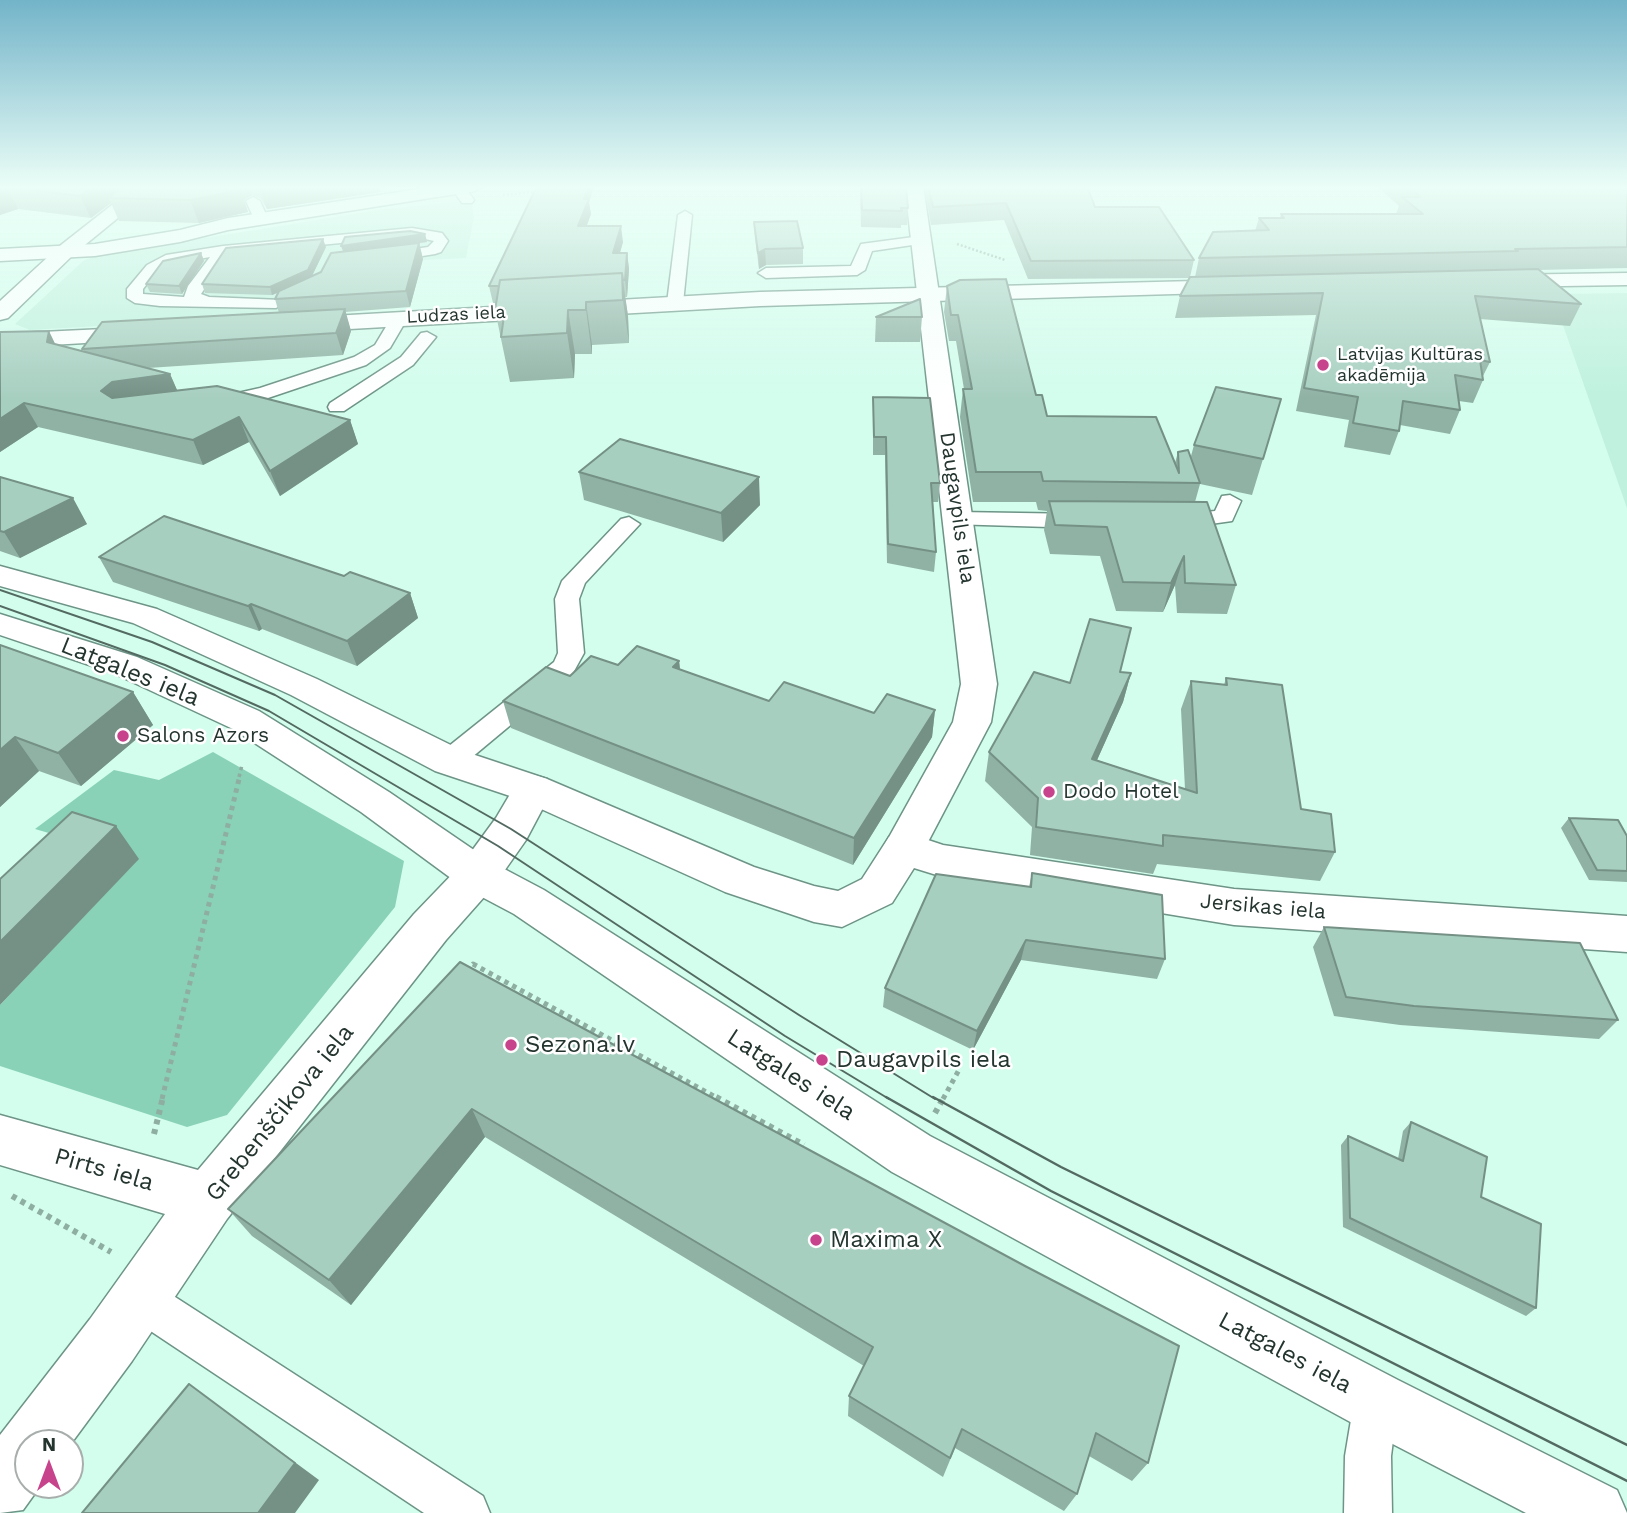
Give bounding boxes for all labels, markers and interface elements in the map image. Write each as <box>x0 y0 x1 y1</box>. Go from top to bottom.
street label: Ludzas iela <box>406 302 506 328</box>
place label: Latvijas Kultūras akadēmija <box>1337 344 1483 386</box>
marker: Latvijas Kultūras akadēmija <box>1315 357 1331 373</box>
street label: Daugavpils iela <box>934 430 980 586</box>
street label: Latgales iela <box>56 631 204 713</box>
place label: Salons Azors <box>137 723 269 749</box>
marker: Salons Azors <box>115 728 131 744</box>
place label: Dodo Hotel <box>1063 779 1179 805</box>
marker: Dodo Hotel <box>1041 784 1057 800</box>
street label: Jersikas iela <box>1199 889 1327 925</box>
street label: Grebenščikova iela <box>200 1019 360 1207</box>
street label: Latgales iela <box>721 1023 861 1127</box>
place label: Sezona.lv <box>525 1031 635 1059</box>
marker: Sezona.lv <box>503 1037 519 1053</box>
place label: Daugavpils iela <box>836 1046 1011 1074</box>
marker: Daugavpils iela <box>814 1052 830 1068</box>
street label: Pirts iela <box>51 1142 157 1198</box>
place label: Maxima X <box>830 1226 942 1254</box>
marker: Maxima X <box>808 1232 824 1248</box>
street label: Latgales iela <box>1213 1306 1357 1400</box>
north arrow <box>14 1429 84 1499</box>
text: N <box>42 1433 56 1456</box>

